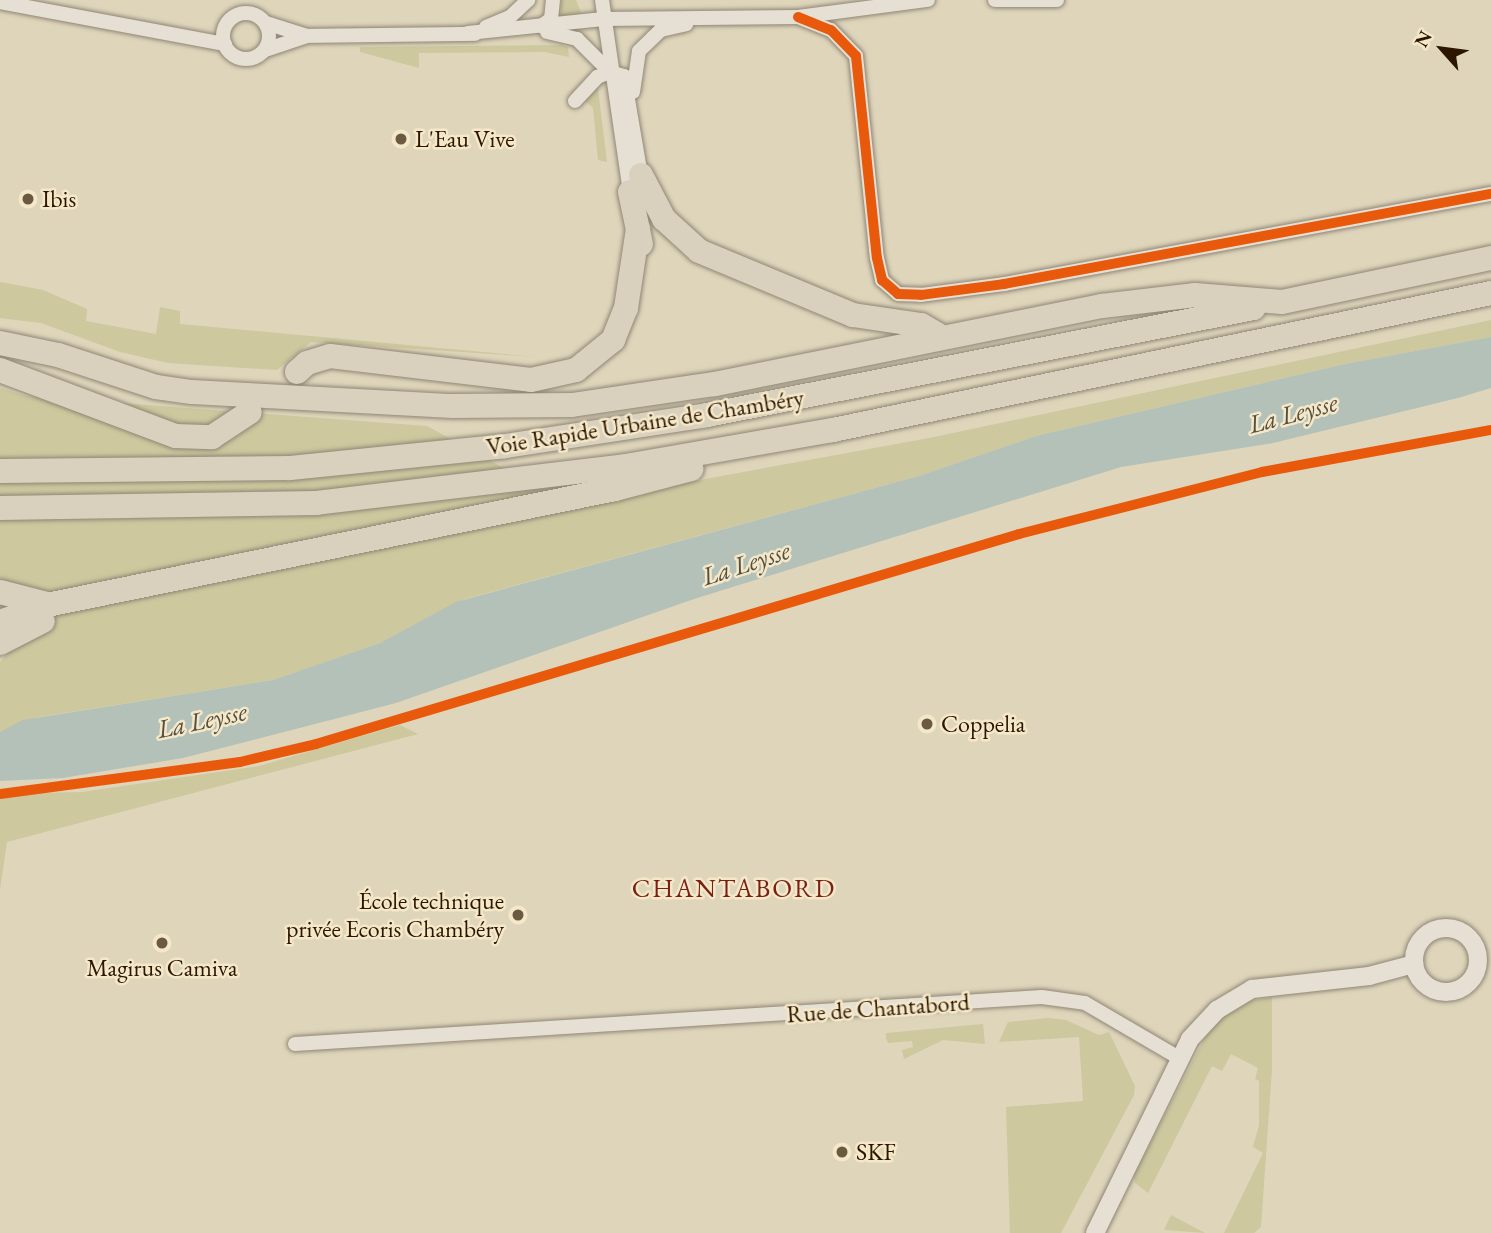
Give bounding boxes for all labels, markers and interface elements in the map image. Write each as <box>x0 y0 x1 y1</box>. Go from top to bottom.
north arrow <box>1407 14 1477 84</box>
text: N <box>1408 26 1438 52</box>
place label: L'Eau Vive <box>415 125 515 153</box>
marker: L'Eau Vive <box>393 131 409 147</box>
place label: Ibis <box>42 185 76 213</box>
marker: Ibis <box>20 191 36 207</box>
street label: Voie Rapide Urbaine de Chambéry <box>484 383 806 461</box>
water label: La Leysse <box>1245 387 1341 441</box>
water label: La Leysse <box>698 535 794 593</box>
water label: La Leysse <box>154 696 250 746</box>
place label: Coppelia <box>941 710 1025 738</box>
marker: Coppelia <box>919 716 935 732</box>
district label: CHANTABORD <box>633 873 835 905</box>
place label: École technique privée Ecoris Chambéry <box>286 887 504 943</box>
marker: École technique privée Ecoris Chambéry <box>510 907 526 923</box>
marker: Magirus Camiva <box>154 935 170 951</box>
place label: Magirus Camiva <box>86 954 238 982</box>
street label: Rue de Chantabord <box>786 987 970 1029</box>
place label: SKF <box>856 1138 896 1166</box>
marker: SKF <box>834 1144 850 1160</box>

